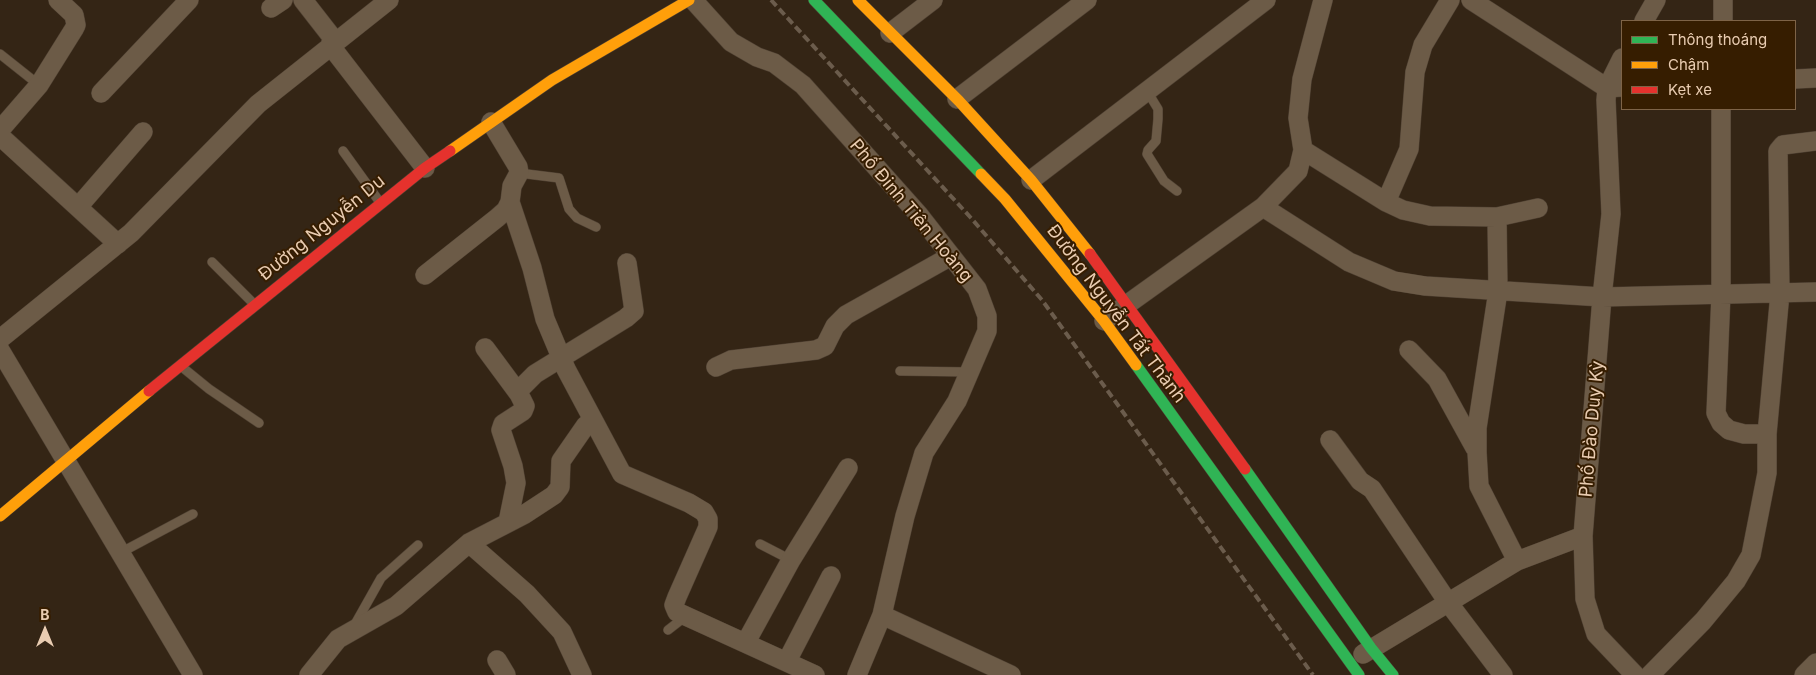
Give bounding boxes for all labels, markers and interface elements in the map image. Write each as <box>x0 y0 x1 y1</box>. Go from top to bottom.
legend <box>1621 20 1796 110</box>
text: Thông thoáng <box>1668 30 1767 49</box>
text: Chậm <box>1668 55 1709 74</box>
text: Kẹt xe <box>1668 80 1712 99</box>
street label: Phố Đinh Tiên Hoàng <box>845 135 977 287</box>
street label: Đường Nguyễn Du <box>255 171 389 285</box>
street label: Đường Nguyễn Tất Thành <box>1042 221 1190 407</box>
street label: Phố Đào Duy Kỳ <box>1575 360 1609 498</box>
north arrow <box>20 605 70 655</box>
text: B <box>40 606 50 623</box>

